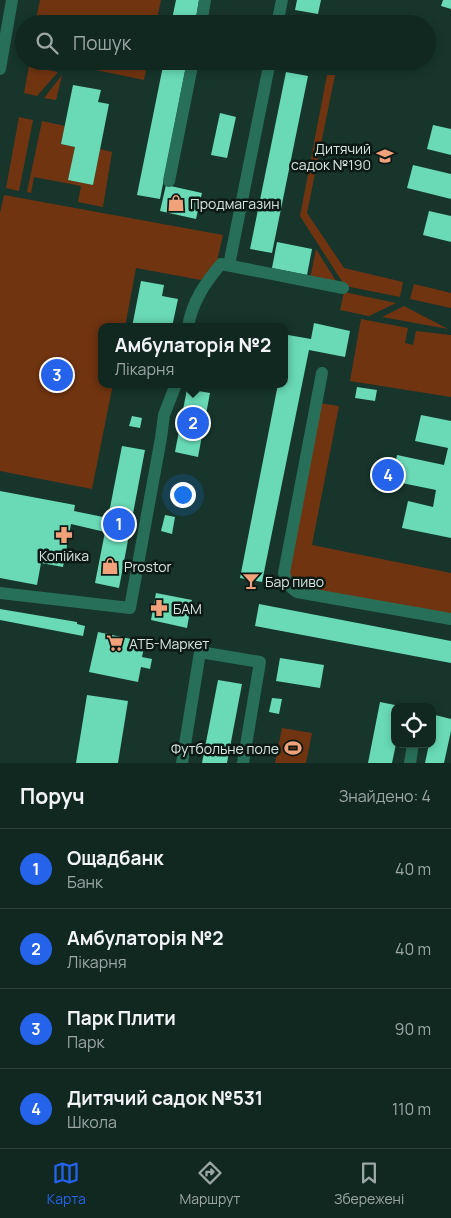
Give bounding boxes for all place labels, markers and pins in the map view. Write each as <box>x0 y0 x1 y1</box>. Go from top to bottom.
place label: Дитячий садок №190 <box>291 139 371 174</box>
school or university icon: Дитячий садок №190 <box>375 146 395 166</box>
shop icon: Продмагазин <box>166 193 186 213</box>
place label: Продмагазин <box>190 194 279 213</box>
pin: 3 <box>41 356 73 394</box>
pin: 2 <box>177 404 209 442</box>
pin: 4 <box>372 456 404 494</box>
pin: 1 <box>103 505 135 543</box>
pharmacy icon: Копійка <box>54 525 74 545</box>
place label: Копійка <box>39 546 89 565</box>
shop icon: Prostor <box>100 556 120 576</box>
place label: Prostor <box>124 557 172 576</box>
bar icon: Бар пиво <box>241 571 261 591</box>
place label: Бар пиво <box>265 572 324 591</box>
pharmacy icon: БАМ <box>149 598 169 618</box>
place label: БАМ <box>173 599 202 618</box>
supermarket icon: АТБ-Маркет <box>105 633 125 653</box>
place label: АТБ-Маркет <box>129 634 209 653</box>
sports icon: Футбольне поле <box>283 738 303 758</box>
place label: Футбольне поле <box>171 739 279 758</box>

